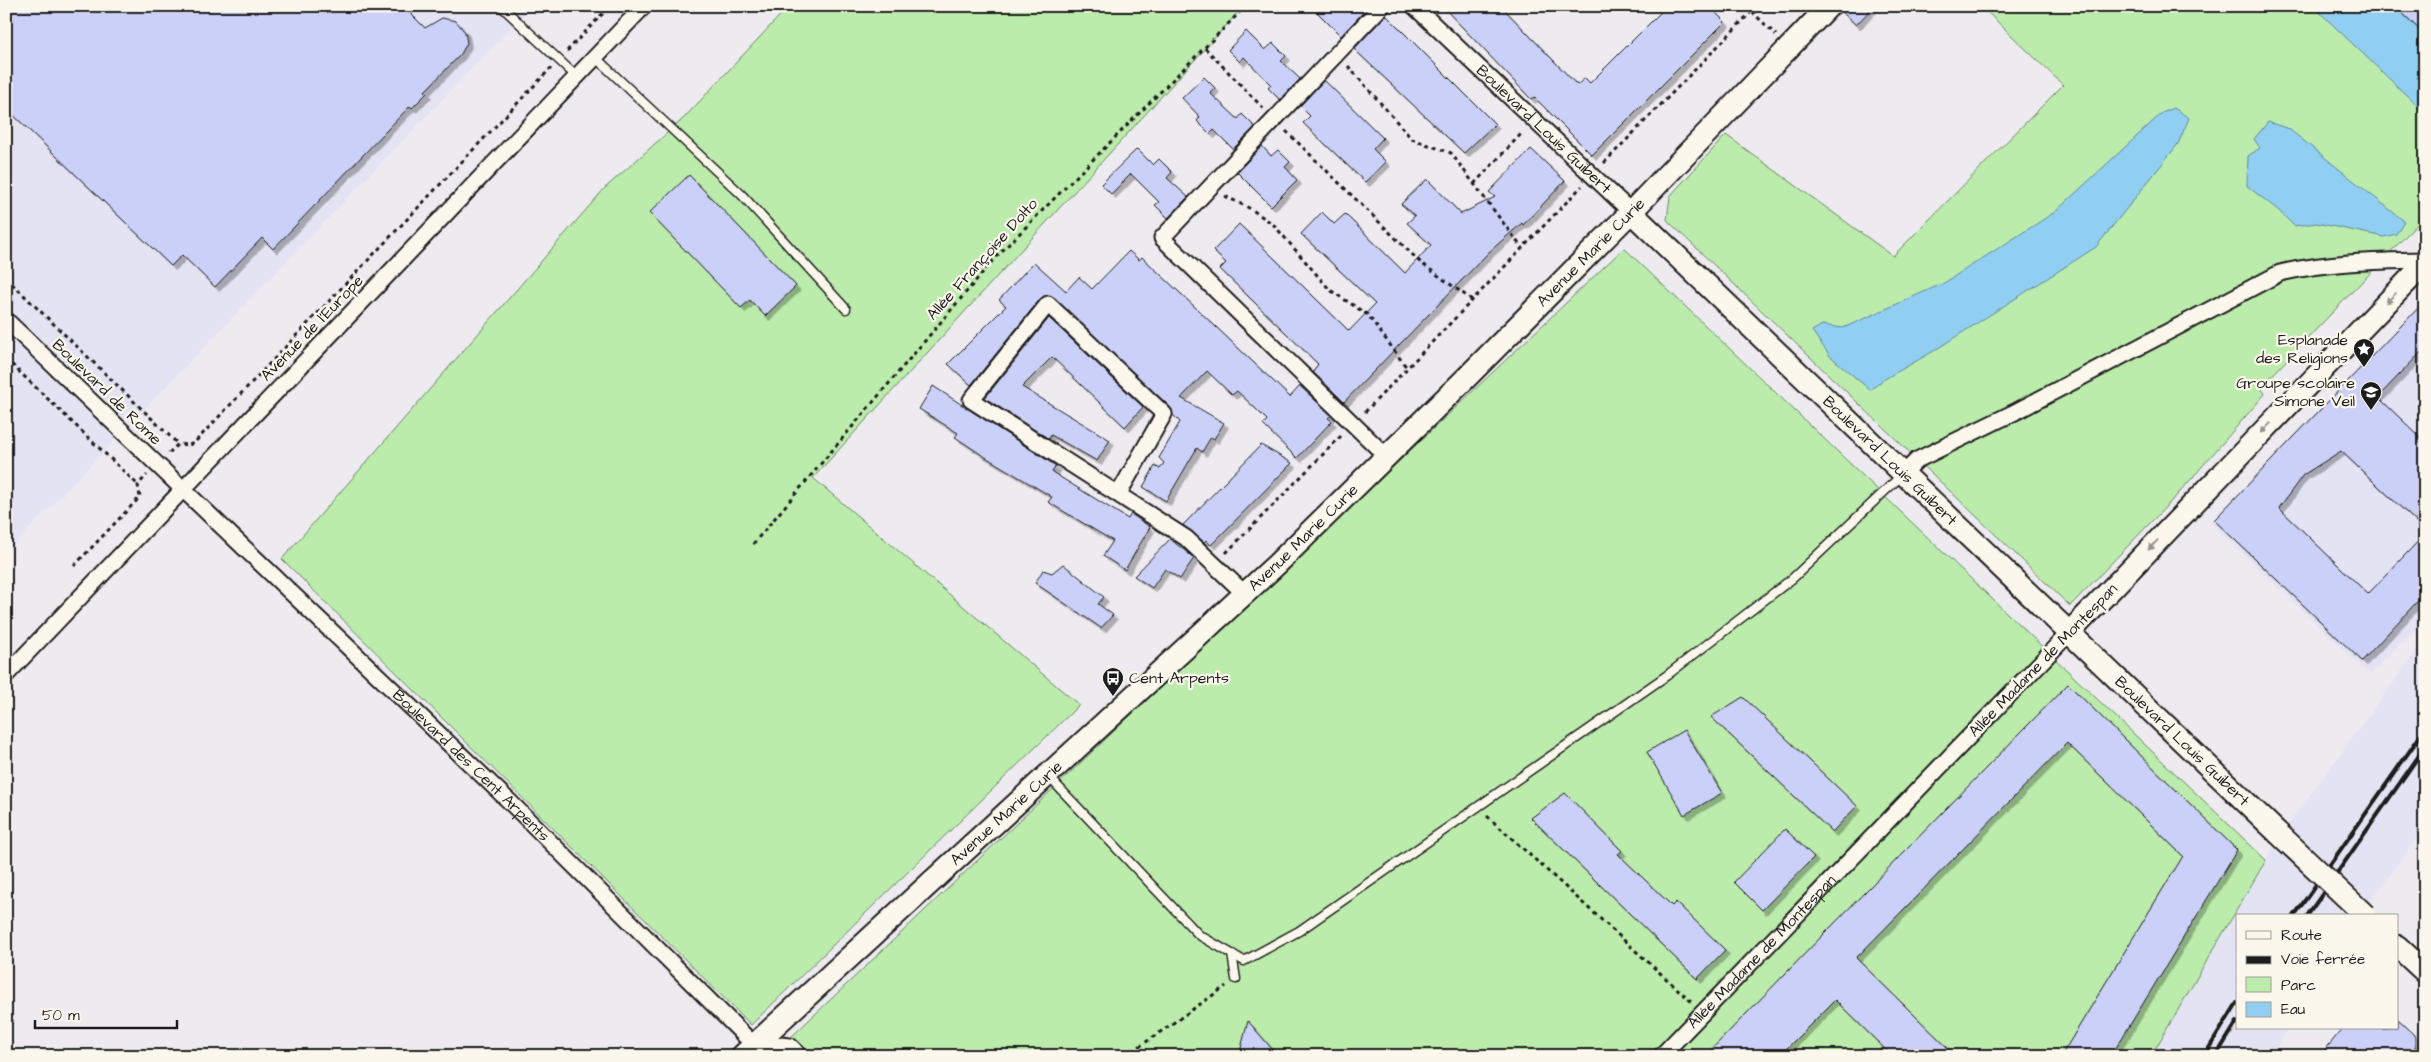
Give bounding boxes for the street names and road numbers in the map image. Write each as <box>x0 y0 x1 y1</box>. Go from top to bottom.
street label: Boulevard Louis Guibert <box>1471 60 1617 199</box>
street label: Allée Françoise Dolto <box>921 193 1043 325</box>
street label: Avenue Marie Curie <box>1532 193 1650 312</box>
street label: Avenue de l'Europe <box>256 270 369 386</box>
street label: Boulevard de Rome <box>47 334 167 450</box>
street label: Boulevard Louis Guibert <box>1818 391 1963 531</box>
street label: Avenue Marie Curie <box>1243 479 1363 596</box>
street label: Allée Madame de Montespan <box>1964 578 2122 742</box>
street label: Boulevard Louis Guibert <box>2110 671 2255 811</box>
street label: Boulevard des Cent Arpents <box>388 684 555 847</box>
street label: Avenue Marie Curie <box>945 755 1067 870</box>
street label: Allée Madame de Montespan <box>1682 870 1841 1033</box>

